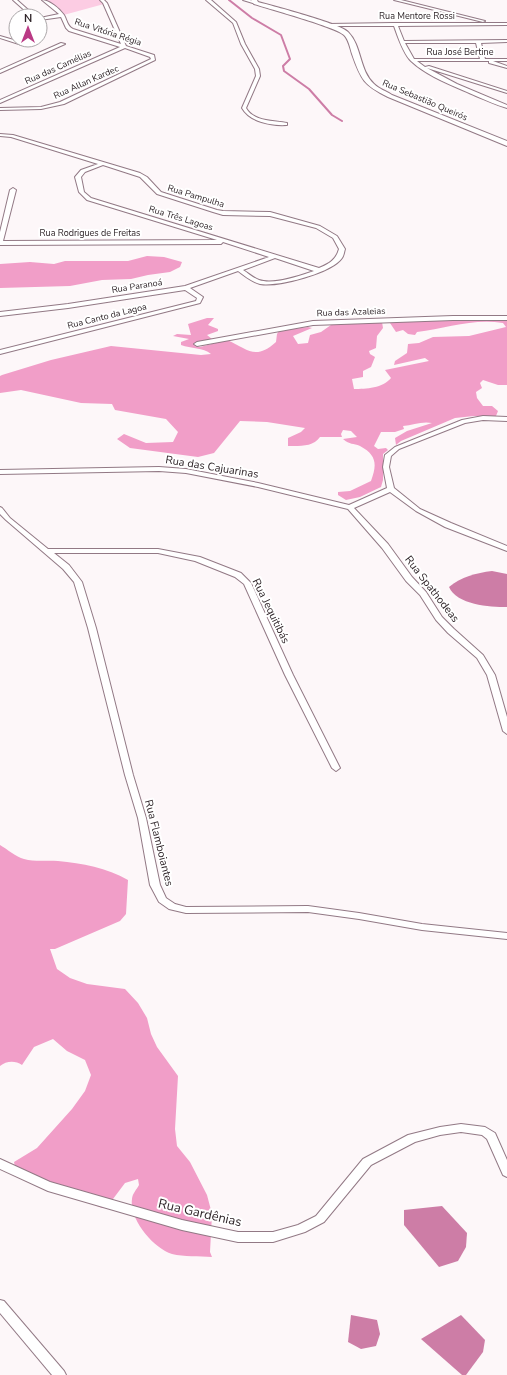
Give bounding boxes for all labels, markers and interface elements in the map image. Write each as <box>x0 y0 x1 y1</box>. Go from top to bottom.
north arrow <box>8 8 48 48</box>
street label: Rua Mentore Rossi <box>379 10 455 22</box>
text: N <box>24 11 32 26</box>
street label: Rua Vitória Régia <box>73 16 143 49</box>
street label: Rua José Bertine <box>427 46 494 58</box>
street label: Rua das Camélias <box>23 47 93 87</box>
street label: Rua Allan Kardec <box>52 62 120 102</box>
street label: Rua Sebastião Queirós <box>381 77 469 123</box>
street label: Rua Pampulha <box>166 182 226 210</box>
street label: Rua Três Lagoas <box>147 203 215 233</box>
street label: Rua Rodrigues de Freitas <box>40 227 140 239</box>
street label: Rua Paranoá <box>111 276 163 296</box>
street label: Rua Canto da Lagoa <box>66 300 148 332</box>
street label: Rua das Azaleias <box>316 305 386 319</box>
street label: Rua das Cajuarinas <box>164 452 260 482</box>
street label: Rua Spathodeas <box>401 553 463 625</box>
street label: Rua Jequitibás <box>249 576 293 646</box>
street label: Rua Flamboiantes <box>141 798 177 888</box>
street label: Rua Gardênias <box>156 1195 244 1231</box>

